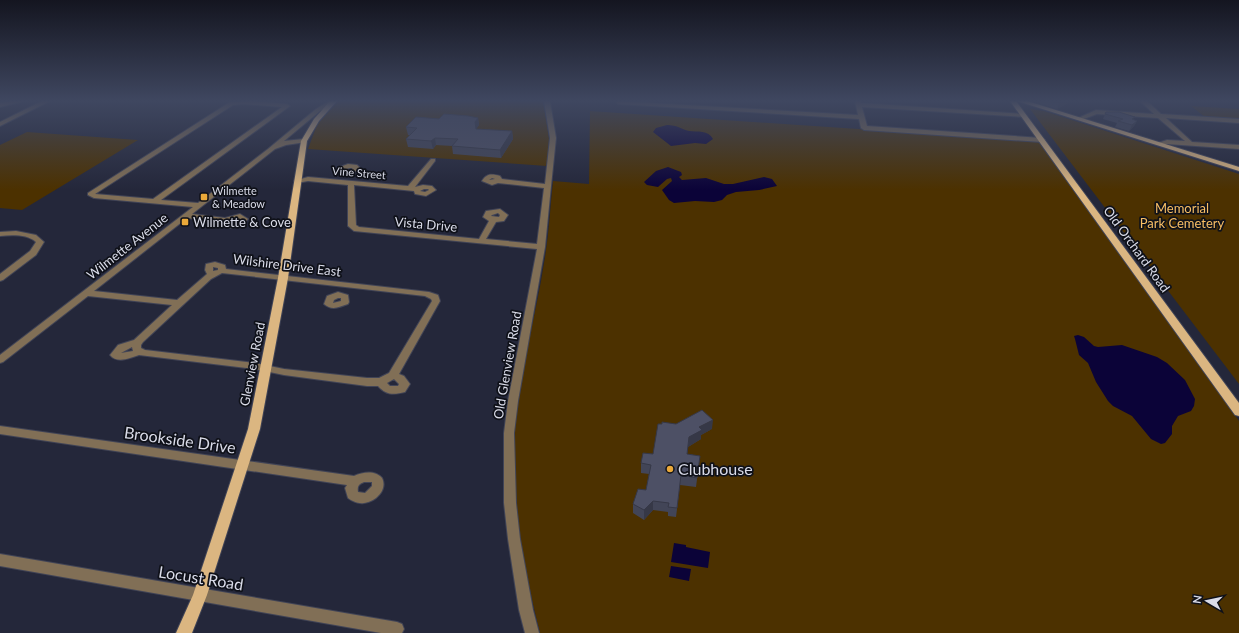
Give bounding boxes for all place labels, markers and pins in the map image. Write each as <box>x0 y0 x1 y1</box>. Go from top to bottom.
place label: Wilmette & Meadow <box>212 184 265 210</box>
marker: Wilmette & Meadow <box>199 192 209 202</box>
place label: Wilmette & Cove <box>193 214 291 230</box>
marker: Wilmette & Cove <box>180 217 190 227</box>
place label: Clubhouse <box>678 459 753 478</box>
marker: Clubhouse <box>665 464 675 474</box>

